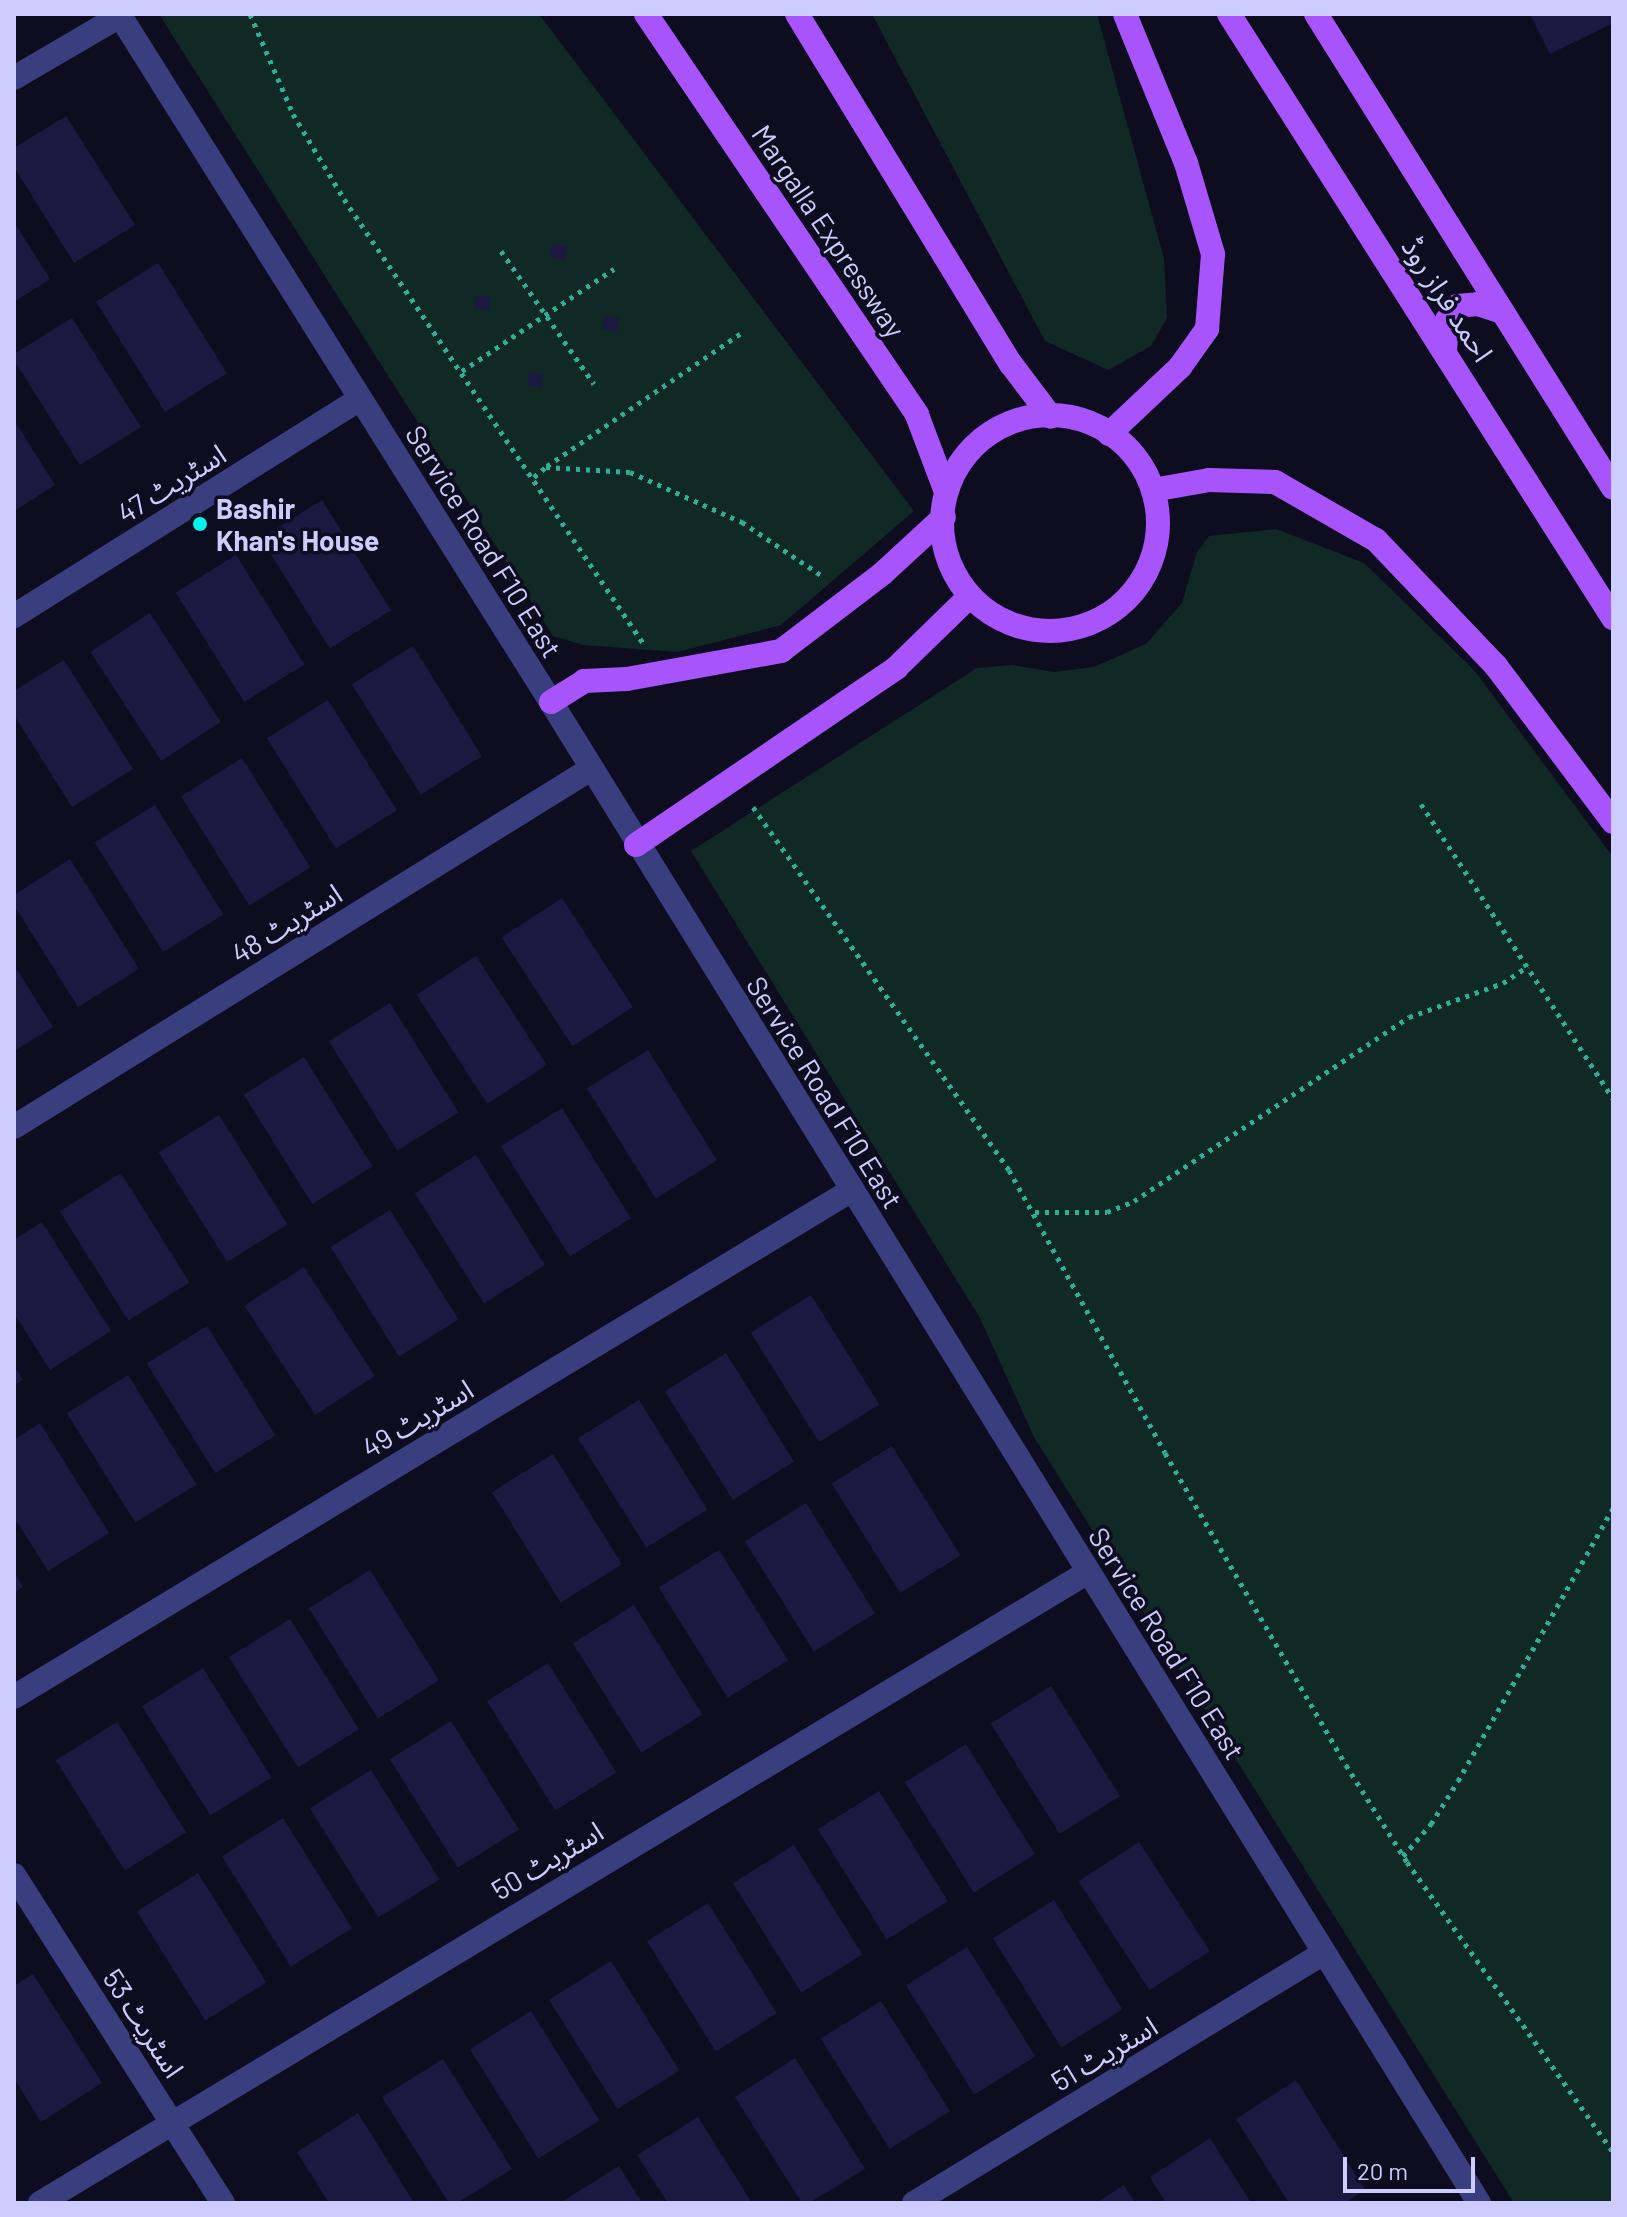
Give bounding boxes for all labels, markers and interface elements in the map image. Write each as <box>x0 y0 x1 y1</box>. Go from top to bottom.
street label: Margalla Expressway <box>745 118 913 344</box>
street label: احمد فراز روڈ <box>1395 231 1501 367</box>
street label: Service Road F10 East <box>399 419 569 663</box>
street label: اسٹریٹ 47 <box>110 437 232 529</box>
place label: Bashir Khan's House <box>216 491 379 557</box>
marker: Bashir Khan's House <box>191 515 209 533</box>
street label: اسٹریٹ 48 <box>225 876 347 970</box>
street label: Service Road F10 East <box>740 970 910 1214</box>
street label: اسٹریٹ 49 <box>355 1372 479 1464</box>
street label: Service Road F10 East <box>1082 1521 1252 1765</box>
street label: اسٹریٹ 50 <box>485 1814 609 1906</box>
street label: اسٹریٹ 53 <box>96 1962 192 2084</box>
street label: اسٹریٹ 51 <box>1045 2008 1163 2098</box>
scale bar <box>1347 2141 1479 2191</box>
text: 20 m <box>1357 2156 1408 2185</box>

